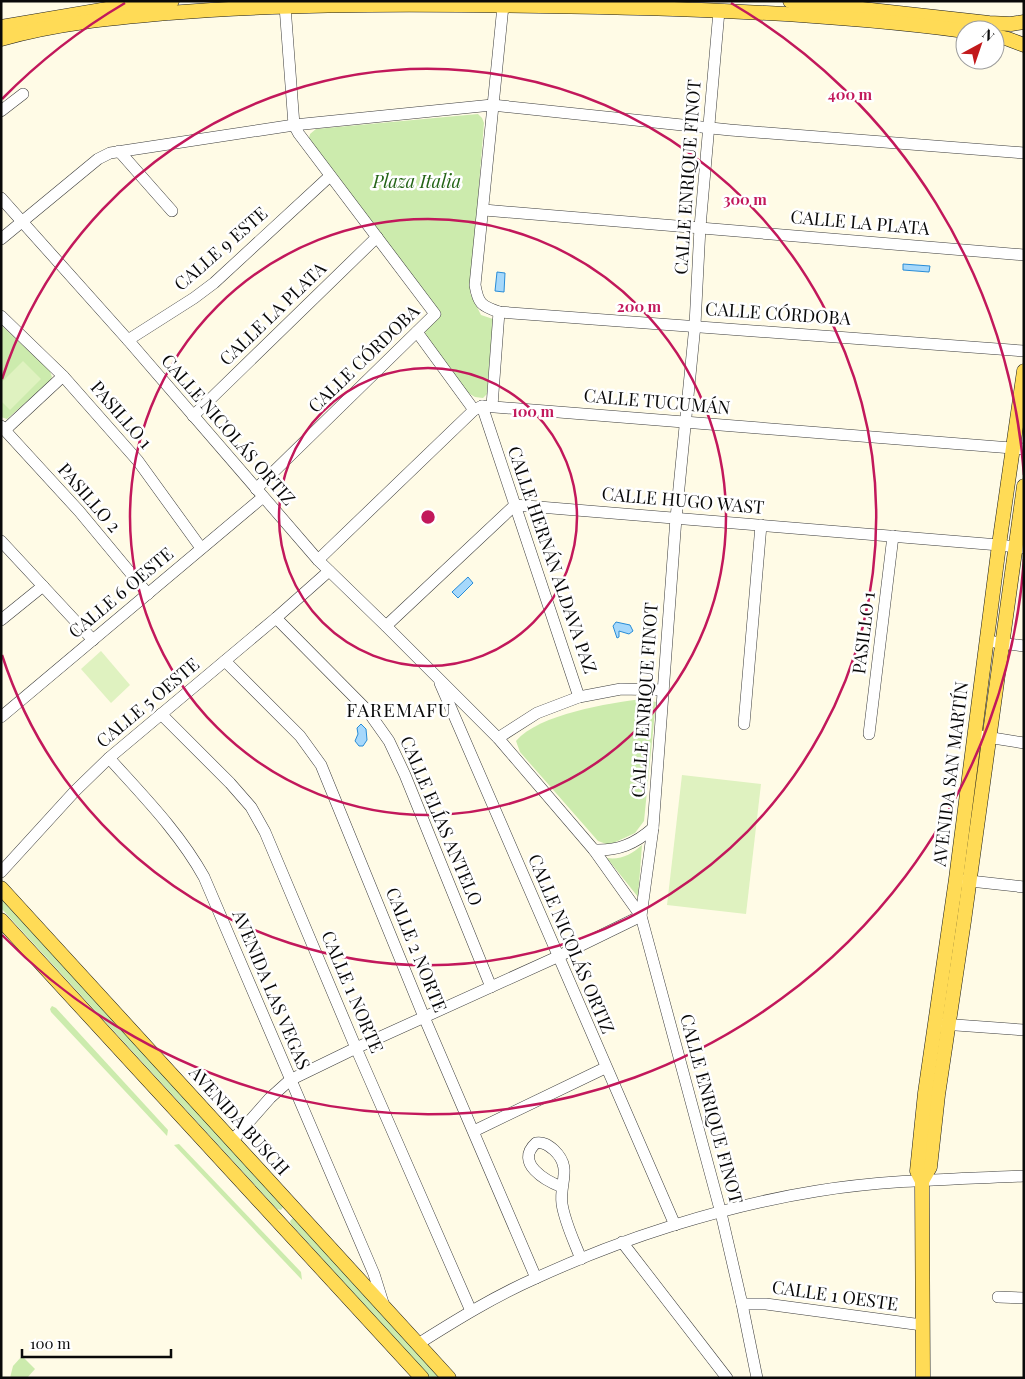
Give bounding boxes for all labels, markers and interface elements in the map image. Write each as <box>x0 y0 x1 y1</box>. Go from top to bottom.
north arrow <box>955 20 1005 70</box>
text: N <box>979 24 999 45</box>
street label: CALLE ENRIQUE FINOT <box>668 78 706 275</box>
text: 400 m <box>828 84 873 104</box>
park label: Plaza Italia <box>372 169 461 193</box>
text: 300 m <box>723 189 767 209</box>
street label: CALLE 9 ESTE <box>169 201 272 296</box>
street label: CALLE LA PLATA <box>790 204 931 240</box>
street label: CALLE LA PLATA <box>214 256 331 370</box>
text: 200 m <box>617 296 662 316</box>
street label: CALLE CÓRDOBA <box>704 296 852 330</box>
street label: CALLE CÓRDOBA <box>303 299 425 418</box>
street label: CALLE NICOLÁS ORTIZ <box>156 349 301 510</box>
street label: PASILLO 1 <box>86 375 158 454</box>
street label: CALLE TUCUMÁN <box>583 383 732 419</box>
text: 100 m <box>512 401 555 421</box>
street label: CALLE HERNÁN ALDAVA PAZ <box>503 443 603 677</box>
street label: PASILLO 2 <box>53 458 127 537</box>
street label: CALLE HUGO WAST <box>601 481 765 519</box>
centre of rings <box>419 508 437 526</box>
street label: CALLE 6 OESTE <box>63 541 178 643</box>
street label: PASILLO 1 <box>846 590 880 675</box>
street label: CALLE ENRIQUE FINOT <box>625 601 663 798</box>
street label: CALLE 5 OESTE <box>91 652 204 752</box>
street label: AVENIDA SAN MARTÍN <box>927 680 973 869</box>
district label: FAREMAFU <box>346 696 452 722</box>
street label: CALLE ELÍAS ANTELO <box>395 732 489 909</box>
street label: CALLE NICOLÁS ORTIZ <box>523 850 621 1037</box>
street label: CALLE 2 NORTE <box>381 884 453 1016</box>
street label: AVENIDA LAS VEGAS <box>227 905 316 1073</box>
street label: CALLE 1 NORTE <box>316 927 389 1056</box>
street label: CALLE ENRIQUE FINOT <box>675 1011 749 1206</box>
street label: AVENIDA BUSCH <box>184 1060 295 1180</box>
street label: CALLE 1 OESTE <box>771 1274 900 1316</box>
scale bar <box>22 1326 171 1358</box>
text: 100 m <box>30 1333 71 1353</box>

